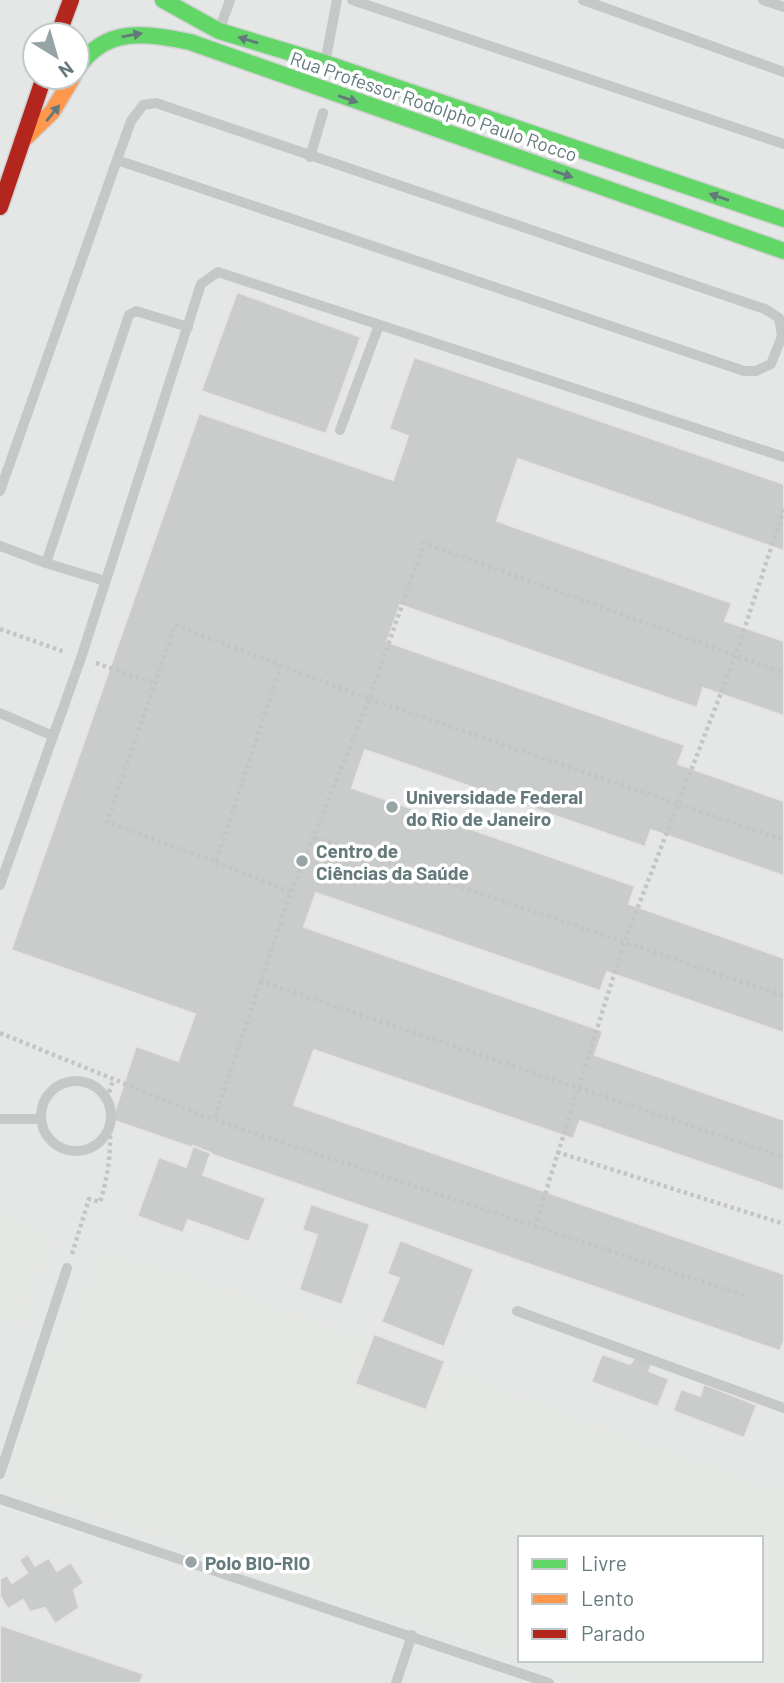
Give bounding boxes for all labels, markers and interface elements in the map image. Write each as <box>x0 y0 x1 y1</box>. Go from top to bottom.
north arrow <box>21 21 91 91</box>
one-way arrow <box>121 29 143 40</box>
one-way arrow <box>237 34 258 44</box>
street label: Rua Professor Rodolpho Paulo Rocco <box>288 46 580 166</box>
text: N <box>55 57 79 83</box>
one-way arrow <box>338 94 359 105</box>
one-way arrow <box>45 104 60 122</box>
one-way arrow <box>553 169 574 180</box>
one-way arrow <box>709 191 730 202</box>
place label: Universidade Federal do Rio de Janeiro <box>406 785 583 830</box>
marker: Universidade Federal do Rio de Janeiro <box>384 799 400 815</box>
place label: Centro de Ciências da Saúde <box>316 839 469 884</box>
marker: Centro de Ciências da Saúde <box>294 853 310 869</box>
legend <box>518 1536 763 1662</box>
text: Livre <box>581 1550 627 1575</box>
place label: Polo BIO-RIO <box>205 1551 310 1574</box>
marker: Polo BIO-RIO <box>183 1554 199 1570</box>
text: Lento <box>581 1585 634 1610</box>
text: Parado <box>581 1620 645 1645</box>

